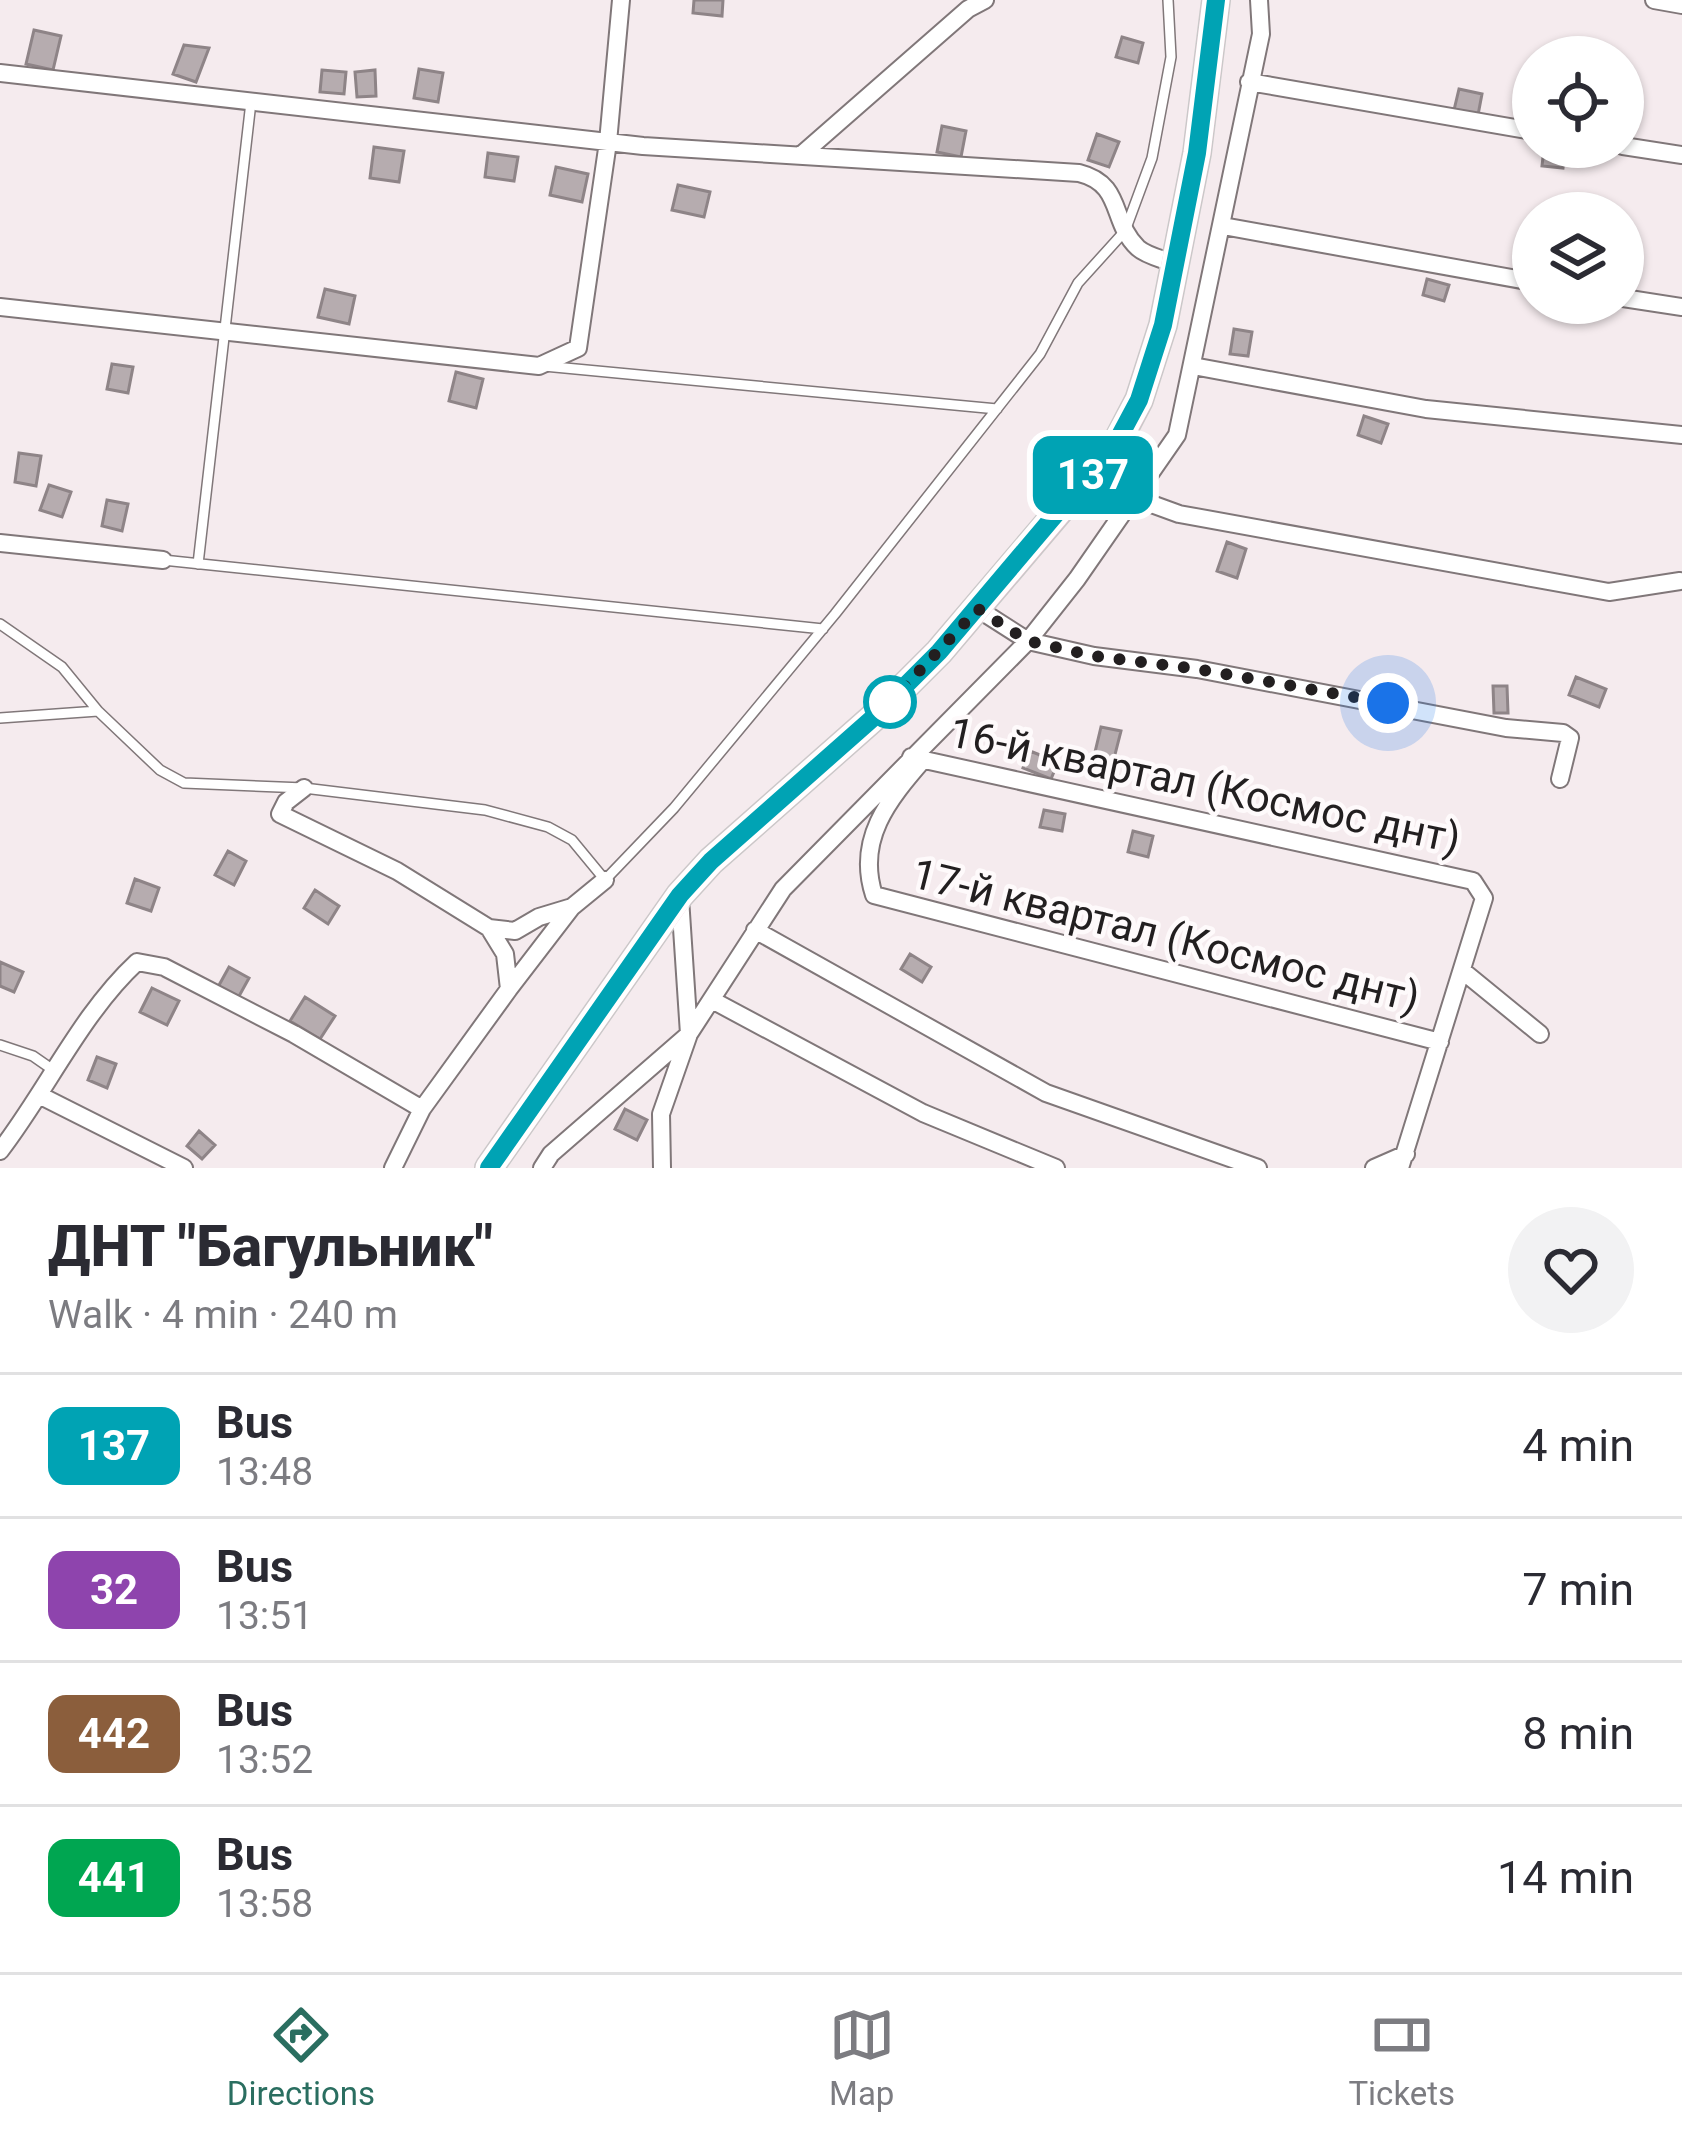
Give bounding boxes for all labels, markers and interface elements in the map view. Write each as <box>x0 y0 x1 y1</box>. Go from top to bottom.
map controls <box>1512 36 1644 324</box>
button: locate <box>1512 36 1644 168</box>
button: layers <box>1512 192 1644 324</box>
line badge: 137 <box>1024 436 1162 514</box>
text: 137 <box>1057 450 1129 499</box>
your location <box>1358 673 1418 733</box>
unlabelled marker <box>865 677 915 727</box>
street label: 16-й квартал (Космос днт) <box>945 707 1465 864</box>
street label: 17-й квартал (Космос днт) <box>907 849 1425 1022</box>
button: heart <box>1508 1207 1634 1333</box>
text: ДНТ "Багульник" <box>48 1213 493 1280</box>
text: Walk · 4 min · 240 m <box>48 1292 398 1338</box>
text: Bus <box>216 1396 293 1449</box>
text: 4 min <box>1522 1419 1634 1472</box>
text: 137 <box>78 1421 150 1470</box>
text: 13:48 <box>216 1449 313 1495</box>
text: Bus <box>216 1540 293 1593</box>
text: 7 min <box>1522 1563 1634 1616</box>
text: 32 <box>90 1565 138 1614</box>
text: 13:51 <box>216 1593 313 1639</box>
text: Bus <box>216 1684 293 1737</box>
text: 8 min <box>1522 1707 1634 1760</box>
text: 442 <box>78 1709 150 1758</box>
text: 13:52 <box>216 1737 313 1783</box>
text: Bus <box>216 1828 293 1881</box>
text: 14 min <box>1497 1851 1634 1904</box>
text: 441 <box>78 1853 150 1902</box>
text: 13:58 <box>216 1881 313 1927</box>
tab: Directions <box>227 2002 375 2113</box>
tab: Map <box>829 2002 895 2113</box>
tab: Tickets <box>1348 2002 1455 2113</box>

